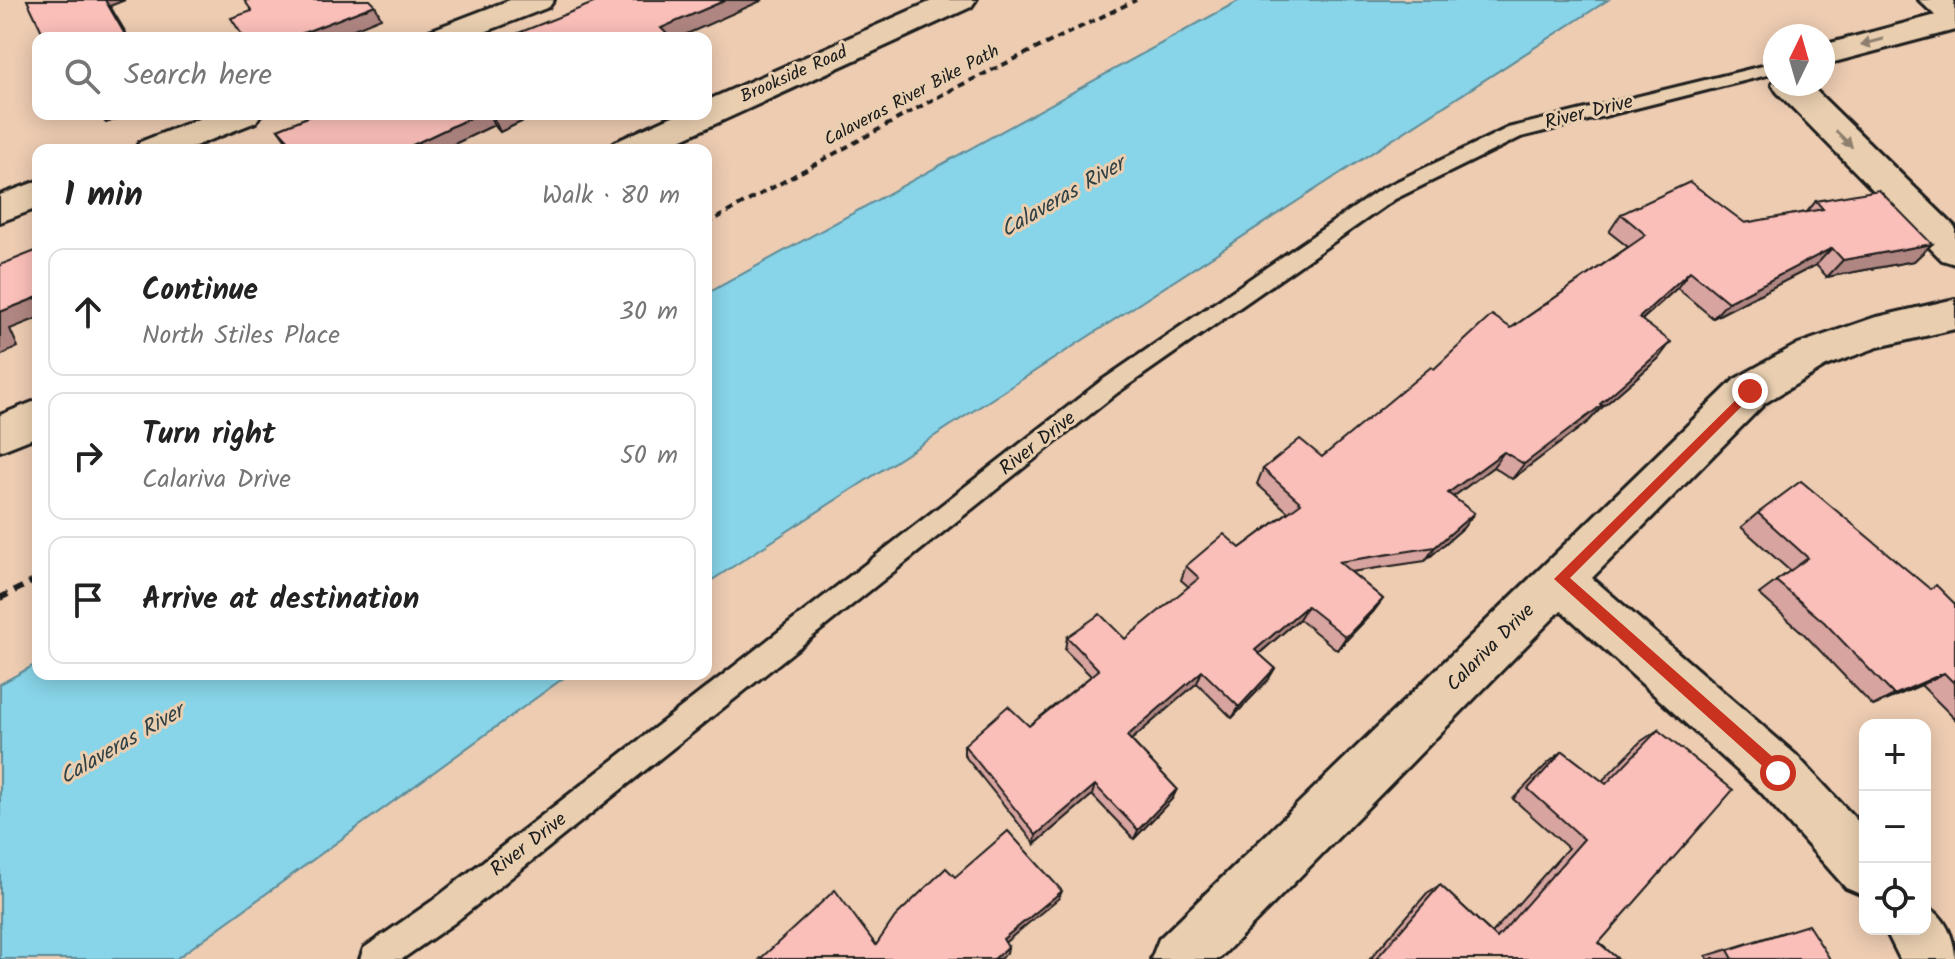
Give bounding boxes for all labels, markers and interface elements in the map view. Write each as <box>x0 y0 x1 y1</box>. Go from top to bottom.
north arrow <box>1763 24 1835 96</box>
search box <box>32 32 712 120</box>
one-way arrow <box>1859 36 1884 48</box>
street label: Calaveras River Bike Path <box>819 37 1005 155</box>
street label: Brookside Road <box>736 38 853 112</box>
text: Search here <box>124 52 272 100</box>
icon: search <box>60 54 104 98</box>
street label: River Drive <box>1541 87 1637 139</box>
one-way arrow <box>1835 129 1853 148</box>
water label: Calaveras River <box>994 146 1136 248</box>
text: 1 min <box>64 169 143 223</box>
text: Walk · 80 m <box>542 175 680 217</box>
text: Continue <box>142 267 258 315</box>
icon: ahead <box>66 290 110 334</box>
text: 30 m <box>619 291 678 333</box>
text: North Stiles Place <box>142 315 340 357</box>
route end <box>1732 373 1768 409</box>
street label: River Drive <box>993 404 1083 484</box>
text: Turn right <box>142 411 275 459</box>
icon: right <box>66 434 110 478</box>
text: 50 m <box>620 435 678 477</box>
text: Calariva Drive <box>142 459 291 501</box>
text: Arrive at destination <box>142 576 419 624</box>
icon: arrive <box>66 578 110 622</box>
street label: Calariva Drive <box>1439 596 1543 700</box>
water label: Calaveras River <box>53 693 195 795</box>
map controls <box>1859 719 1931 935</box>
button: + <box>1859 719 1931 791</box>
route start <box>1760 755 1796 791</box>
button: − <box>1859 791 1931 863</box>
street label: River Drive <box>484 805 574 885</box>
button: locate <box>1859 863 1931 935</box>

